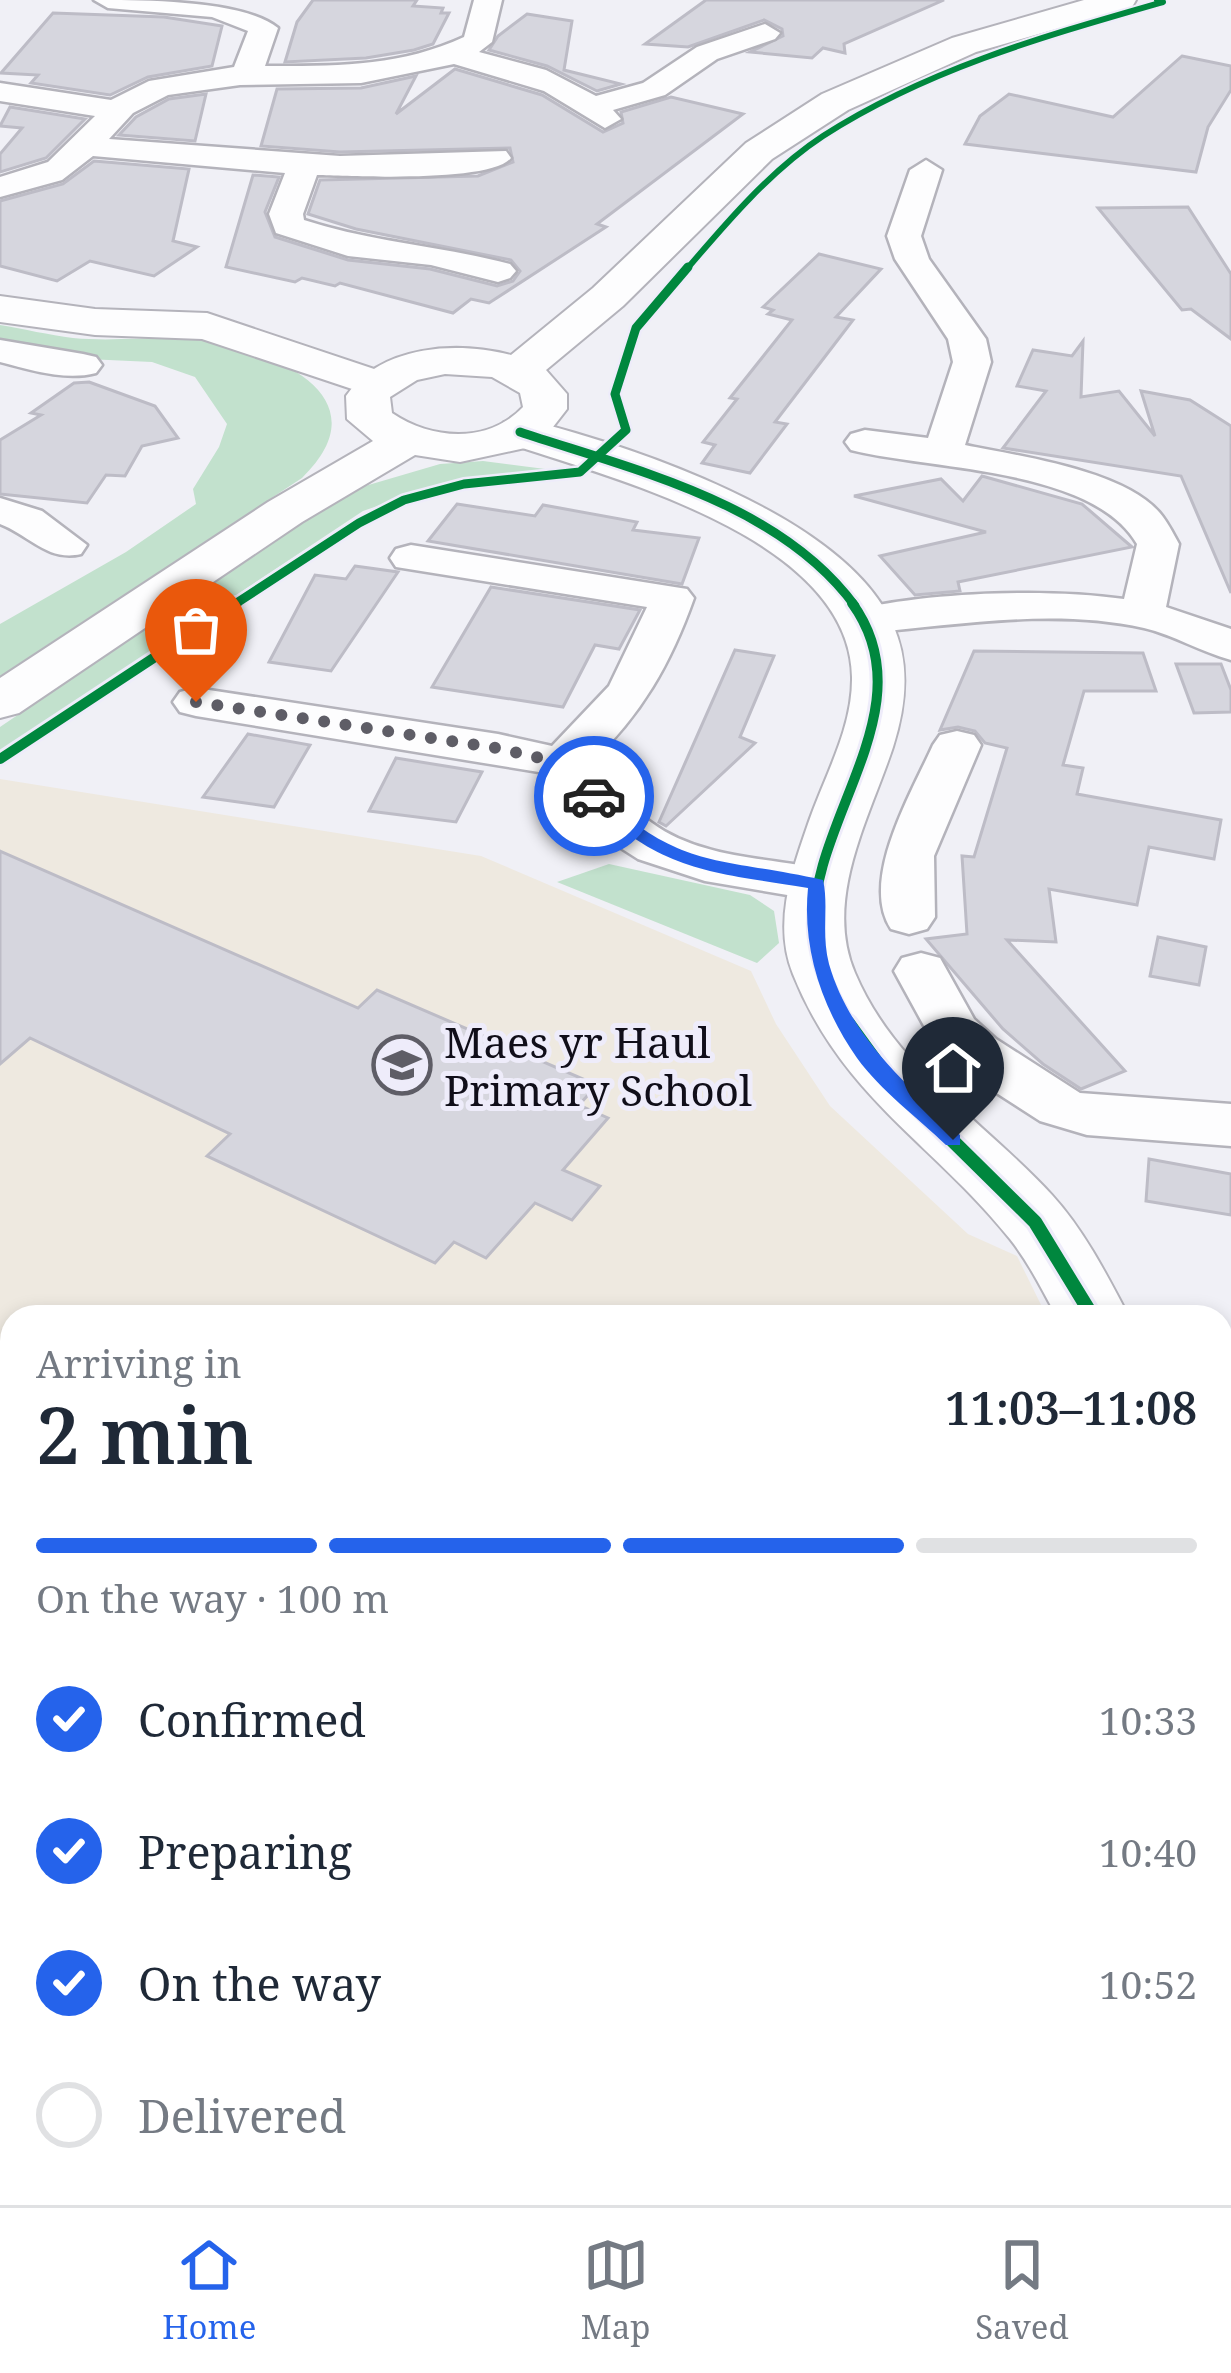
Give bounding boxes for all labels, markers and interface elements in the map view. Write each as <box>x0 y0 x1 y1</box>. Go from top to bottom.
pin <box>145 579 247 702</box>
icon: bag <box>163 597 229 663</box>
courier <box>534 736 654 856</box>
icon: car <box>561 763 627 829</box>
place label: Maes yr Haul Primary School <box>444 1013 752 1118</box>
pin <box>902 1017 1004 1140</box>
school or university icon: Maes yr Haul Primary School <box>371 1034 433 1096</box>
icon: home <box>920 1035 986 1101</box>
text: Arriving in <box>36 1336 242 1389</box>
text: 11:03–11:08 <box>945 1377 1197 1438</box>
text: 2 min <box>36 1381 254 1487</box>
text: On the way · 100 m <box>36 1571 389 1624</box>
icon: check <box>36 1686 102 1752</box>
text: Confirmed <box>138 1689 366 1750</box>
text: 10:33 <box>1099 1693 1197 1746</box>
icon: check <box>36 1818 102 1884</box>
text: Preparing <box>138 1821 352 1882</box>
text: 10:40 <box>1099 1825 1197 1878</box>
icon: check <box>36 1950 102 2016</box>
text: On the way <box>138 1953 381 2014</box>
text: 10:52 <box>1099 1957 1197 2010</box>
text: Delivered <box>138 2085 346 2146</box>
tab: Home <box>162 2232 256 2349</box>
tab: Map <box>581 2232 651 2349</box>
tab: Saved <box>975 2232 1069 2349</box>

